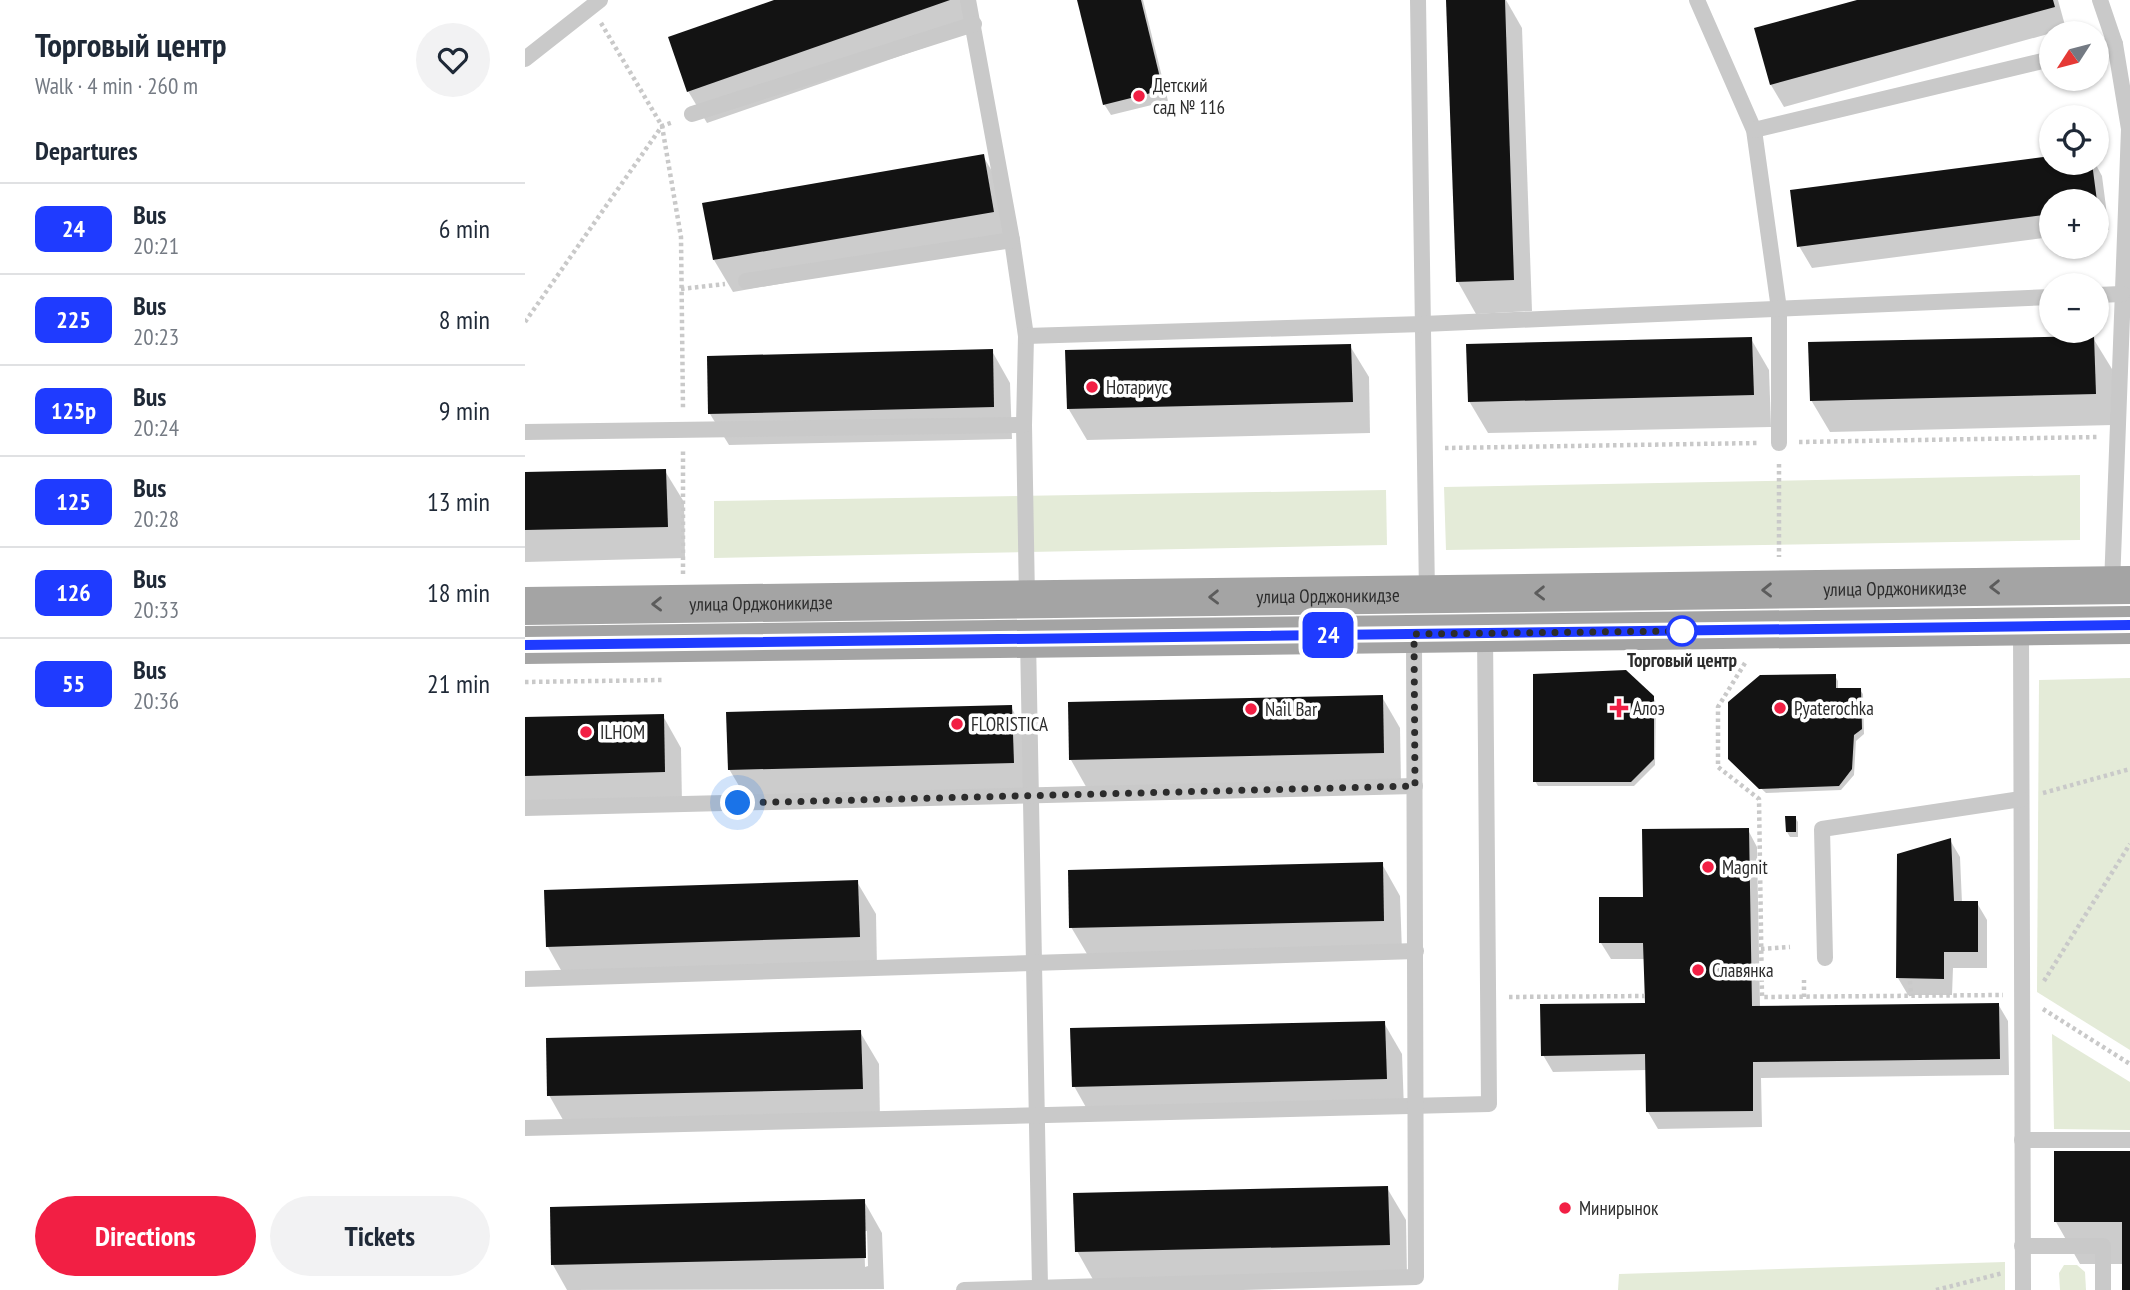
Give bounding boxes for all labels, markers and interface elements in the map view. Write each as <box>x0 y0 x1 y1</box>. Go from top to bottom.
north arrow <box>2039 21 2109 91</box>
map controls <box>2039 21 2109 343</box>
text: Торговый центр <box>35 23 226 66</box>
button: heart <box>416 23 490 97</box>
text: Walk · 4 min · 260 m <box>35 71 198 100</box>
place label: Детский сад № 116 <box>1153 73 1225 119</box>
marker: Детский сад № 116 <box>1131 88 1147 104</box>
button: locate <box>2039 105 2109 175</box>
text: Departures <box>35 134 138 167</box>
button: + <box>2039 189 2109 259</box>
text: Bus <box>133 198 166 231</box>
text: 6 min <box>439 212 490 245</box>
text: 24 <box>62 213 85 244</box>
text: 20:21 <box>133 231 179 260</box>
button: − <box>2039 273 2109 343</box>
text: Bus <box>133 289 166 322</box>
text: 8 min <box>439 303 490 336</box>
text: 225 <box>56 304 91 335</box>
text: 20:23 <box>133 322 179 351</box>
place label: Нотариус <box>1106 375 1168 399</box>
marker: Нотариус <box>1084 379 1100 395</box>
text: Bus <box>133 380 166 413</box>
text: 9 min <box>439 394 490 427</box>
text: 125р <box>51 395 96 426</box>
text: 20:24 <box>133 413 179 442</box>
text: Bus <box>133 471 166 504</box>
text: 13 min <box>427 485 490 518</box>
text: 125 <box>56 486 91 517</box>
text: 20:28 <box>133 504 179 533</box>
text: Bus <box>133 562 166 595</box>
street label: улица Орджоникидзе <box>1823 575 1967 601</box>
text: 18 min <box>427 576 490 609</box>
text: 126 <box>56 577 91 608</box>
one-way arrow <box>1989 579 2000 595</box>
one-way arrow <box>1762 582 1772 598</box>
street label: улица Орджоникидзе <box>1256 583 1400 608</box>
one-way arrow <box>1534 585 1545 601</box>
one-way arrow <box>1209 589 1219 605</box>
street label: улица Орджоникидзе <box>689 590 833 616</box>
text: 20:33 <box>133 595 179 624</box>
one-way arrow <box>651 596 661 612</box>
line badge: 24 <box>1297 612 1359 658</box>
marker: Торговый центр <box>1667 616 1697 646</box>
text: 24 <box>1317 619 1339 650</box>
place label: Торговый центр <box>1627 648 1738 672</box>
text: Bus <box>133 653 166 686</box>
text: 21 min <box>427 667 490 700</box>
text: 55 <box>62 668 85 699</box>
text: 20:36 <box>133 686 179 715</box>
place label: Алоэ <box>1633 696 1665 720</box>
place label: Pyaterochka <box>1794 696 1874 720</box>
place label: Nail Bar <box>1265 697 1318 721</box>
marker: Алоэ <box>1611 700 1627 716</box>
marker: Pyaterochka <box>1772 700 1788 716</box>
marker: Nail Bar <box>1243 701 1259 717</box>
place label: FLORISTICA <box>971 712 1048 736</box>
marker: FLORISTICA <box>949 716 965 732</box>
place label: ILHOM <box>600 720 645 744</box>
marker: ILHOM <box>578 724 594 740</box>
your location <box>720 785 755 820</box>
place label: Magnit <box>1722 855 1768 879</box>
marker: Magnit <box>1700 859 1716 875</box>
place label: Славянка <box>1712 958 1774 982</box>
marker: Славянка <box>1690 962 1706 978</box>
button: Directions <box>35 1196 256 1276</box>
button: Tickets <box>270 1196 490 1276</box>
place label: Минирынок <box>1579 1196 1659 1220</box>
marker: Минирынок <box>1557 1200 1573 1216</box>

